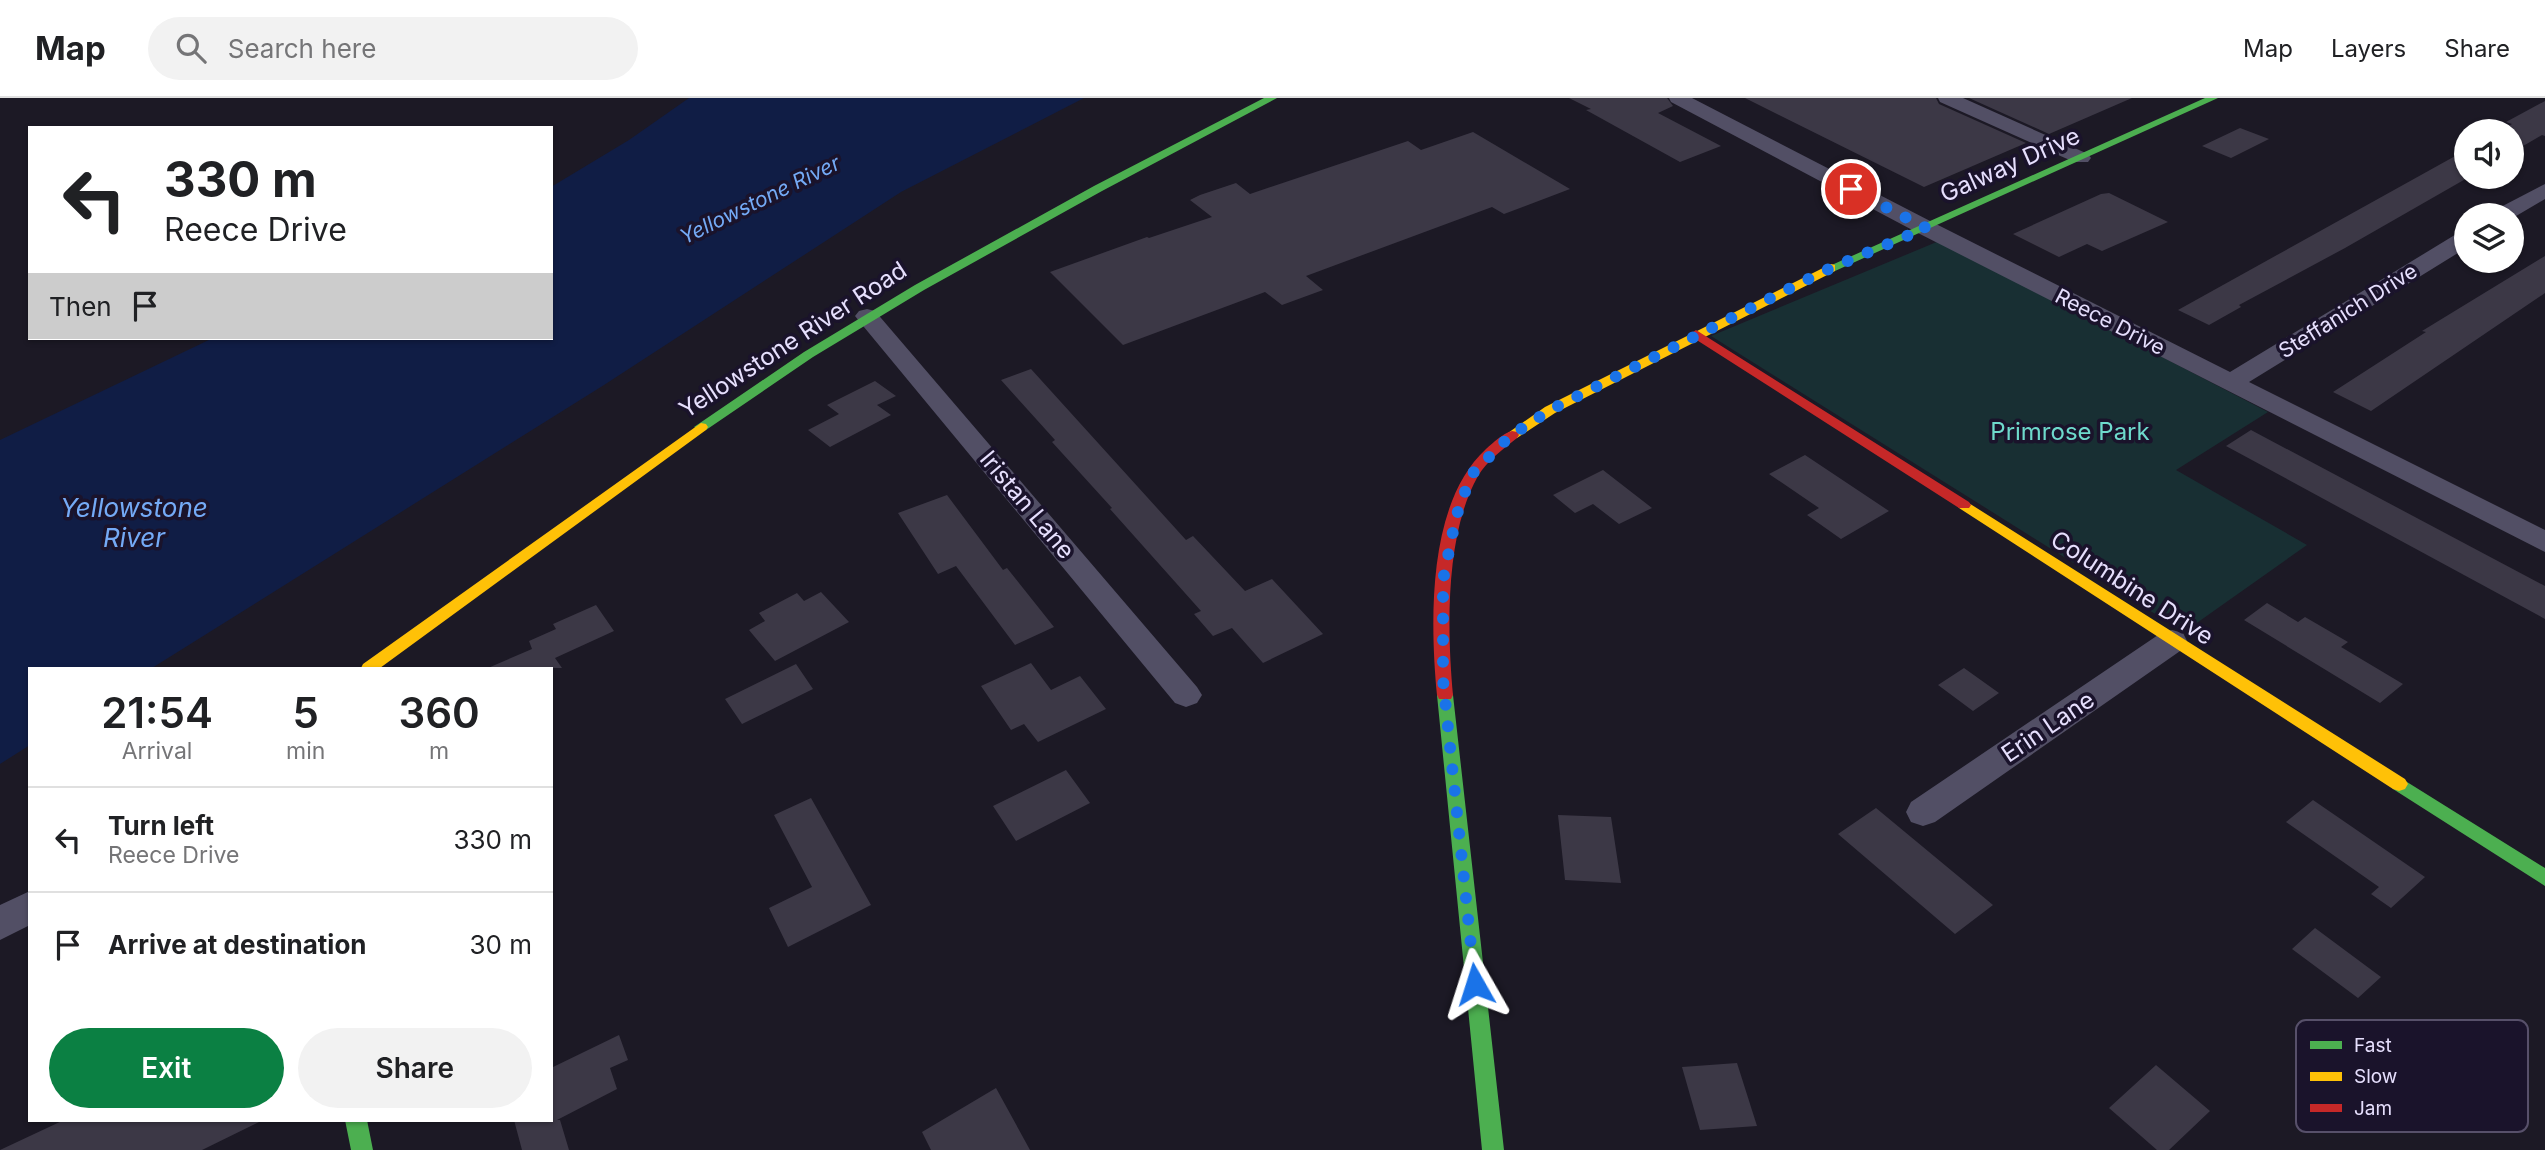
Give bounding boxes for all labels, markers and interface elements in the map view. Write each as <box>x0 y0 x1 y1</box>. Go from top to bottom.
search box <box>148 17 638 80</box>
text: Map <box>35 28 106 68</box>
icon: search <box>172 29 210 67</box>
text: Search here <box>228 33 376 64</box>
text: Map <box>2243 34 2293 63</box>
text: Layers <box>2331 34 2406 63</box>
text: Share <box>2444 34 2510 63</box>
map controls <box>2454 119 2524 273</box>
button: sound <box>2454 119 2524 189</box>
street label: Galway Drive <box>1935 121 2084 208</box>
water label: Yellowstone River <box>676 149 845 249</box>
text: 330 m <box>164 150 317 209</box>
icon: left <box>49 154 140 245</box>
pin <box>1821 159 1881 219</box>
icon: arrive <box>1832 170 1870 208</box>
button: layers <box>2454 203 2524 273</box>
text: Reece Drive <box>164 210 347 249</box>
street label: Yellowstone River Road <box>674 255 912 424</box>
street label: Steffanich Drive <box>2274 258 2422 363</box>
street label: Reece Drive <box>2051 283 2169 360</box>
icon: arrive <box>126 287 164 325</box>
text: Then <box>49 291 112 322</box>
park label: Primrose Park <box>1990 417 2150 446</box>
street label: Iristan Lane <box>974 445 1081 565</box>
water label: Yellowstone River <box>60 492 208 553</box>
street label: Columbine Drive <box>2046 524 2219 651</box>
street label: Erin Lane <box>1996 685 2100 768</box>
text: 21:54 <box>101 687 213 738</box>
text: 5 <box>292 687 319 738</box>
text: 360 <box>399 687 480 738</box>
text: Arrival <box>122 737 192 765</box>
text: min <box>286 737 325 765</box>
text: m <box>429 737 449 765</box>
text: Turn left <box>108 810 214 841</box>
icon: left <box>49 821 87 859</box>
text: 330 m <box>453 824 532 855</box>
text: Reece Drive <box>108 841 239 869</box>
icon: arrive <box>49 926 87 964</box>
text: Arrive at destination <box>108 929 367 960</box>
text: 30 m <box>469 929 532 960</box>
position arrow <box>1438 947 1512 1021</box>
legend <box>2296 1020 2528 1132</box>
button: Exit <box>49 1028 284 1108</box>
button: Share <box>298 1028 532 1108</box>
text: Fast <box>2354 1034 2392 1057</box>
text: Slow <box>2354 1065 2397 1088</box>
text: Jam <box>2354 1097 2392 1120</box>

